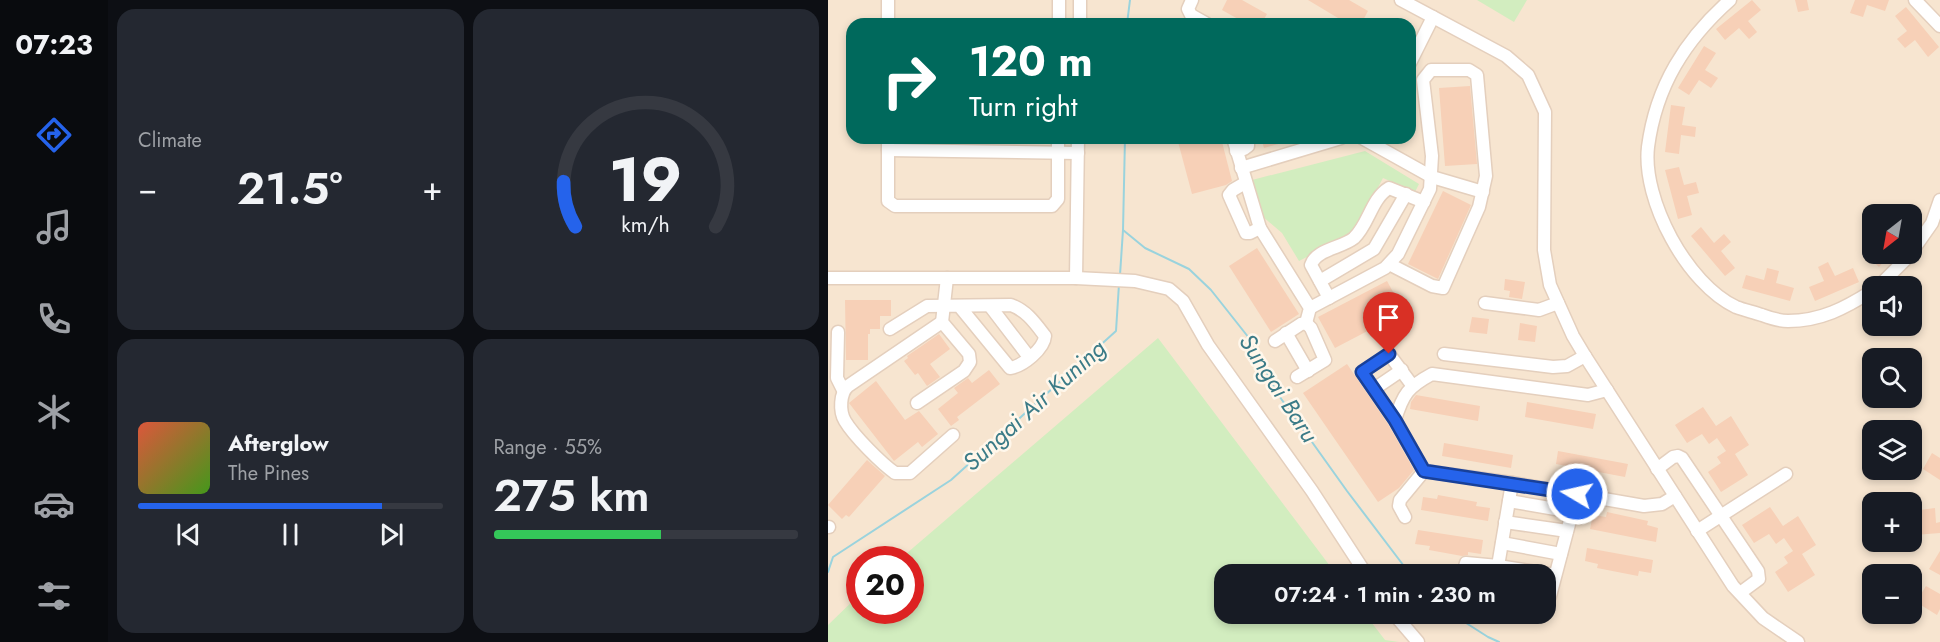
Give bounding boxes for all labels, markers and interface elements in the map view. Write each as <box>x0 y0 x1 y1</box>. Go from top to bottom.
text: 07:23 <box>15 25 93 64</box>
text: 120 m <box>969 31 1093 92</box>
icon: right <box>870 42 948 120</box>
text: Turn right <box>969 87 1077 126</box>
icon: directions <box>33 114 75 156</box>
text: Climate <box>138 126 202 155</box>
text: 19 <box>609 134 682 224</box>
text: 21.5° <box>237 156 343 221</box>
text: − <box>138 165 157 212</box>
text: + <box>422 165 442 212</box>
north arrow <box>1862 204 1922 264</box>
map controls <box>1862 204 1922 624</box>
icon: music <box>33 206 75 248</box>
text: km/h <box>622 209 670 240</box>
button: sound <box>1862 276 1922 336</box>
pin <box>1363 292 1414 354</box>
icon: phone <box>33 298 75 340</box>
icon: arrive <box>1372 301 1405 334</box>
water label: Sungai Baru <box>1231 327 1327 449</box>
water label: Sungai Air Kuning <box>955 331 1113 479</box>
button: search <box>1862 348 1922 408</box>
icon: climate <box>33 391 75 433</box>
button: layers <box>1862 420 1922 480</box>
text: Afterglow <box>228 427 329 459</box>
text: Range · 55% <box>494 433 602 462</box>
text: The Pines <box>228 459 309 488</box>
position arrow <box>1545 462 1609 526</box>
text: 275 km <box>494 463 650 528</box>
icon: car <box>33 483 75 525</box>
button: + <box>1862 492 1922 552</box>
icon: previous <box>172 518 205 551</box>
icon: pause <box>274 518 307 551</box>
icon: next <box>375 518 408 551</box>
speed limit sign: 20 <box>846 546 924 624</box>
button: − <box>1862 564 1922 624</box>
icon: filters <box>33 575 75 617</box>
text: 07:24 · 1 min · 230 m <box>1274 578 1496 610</box>

